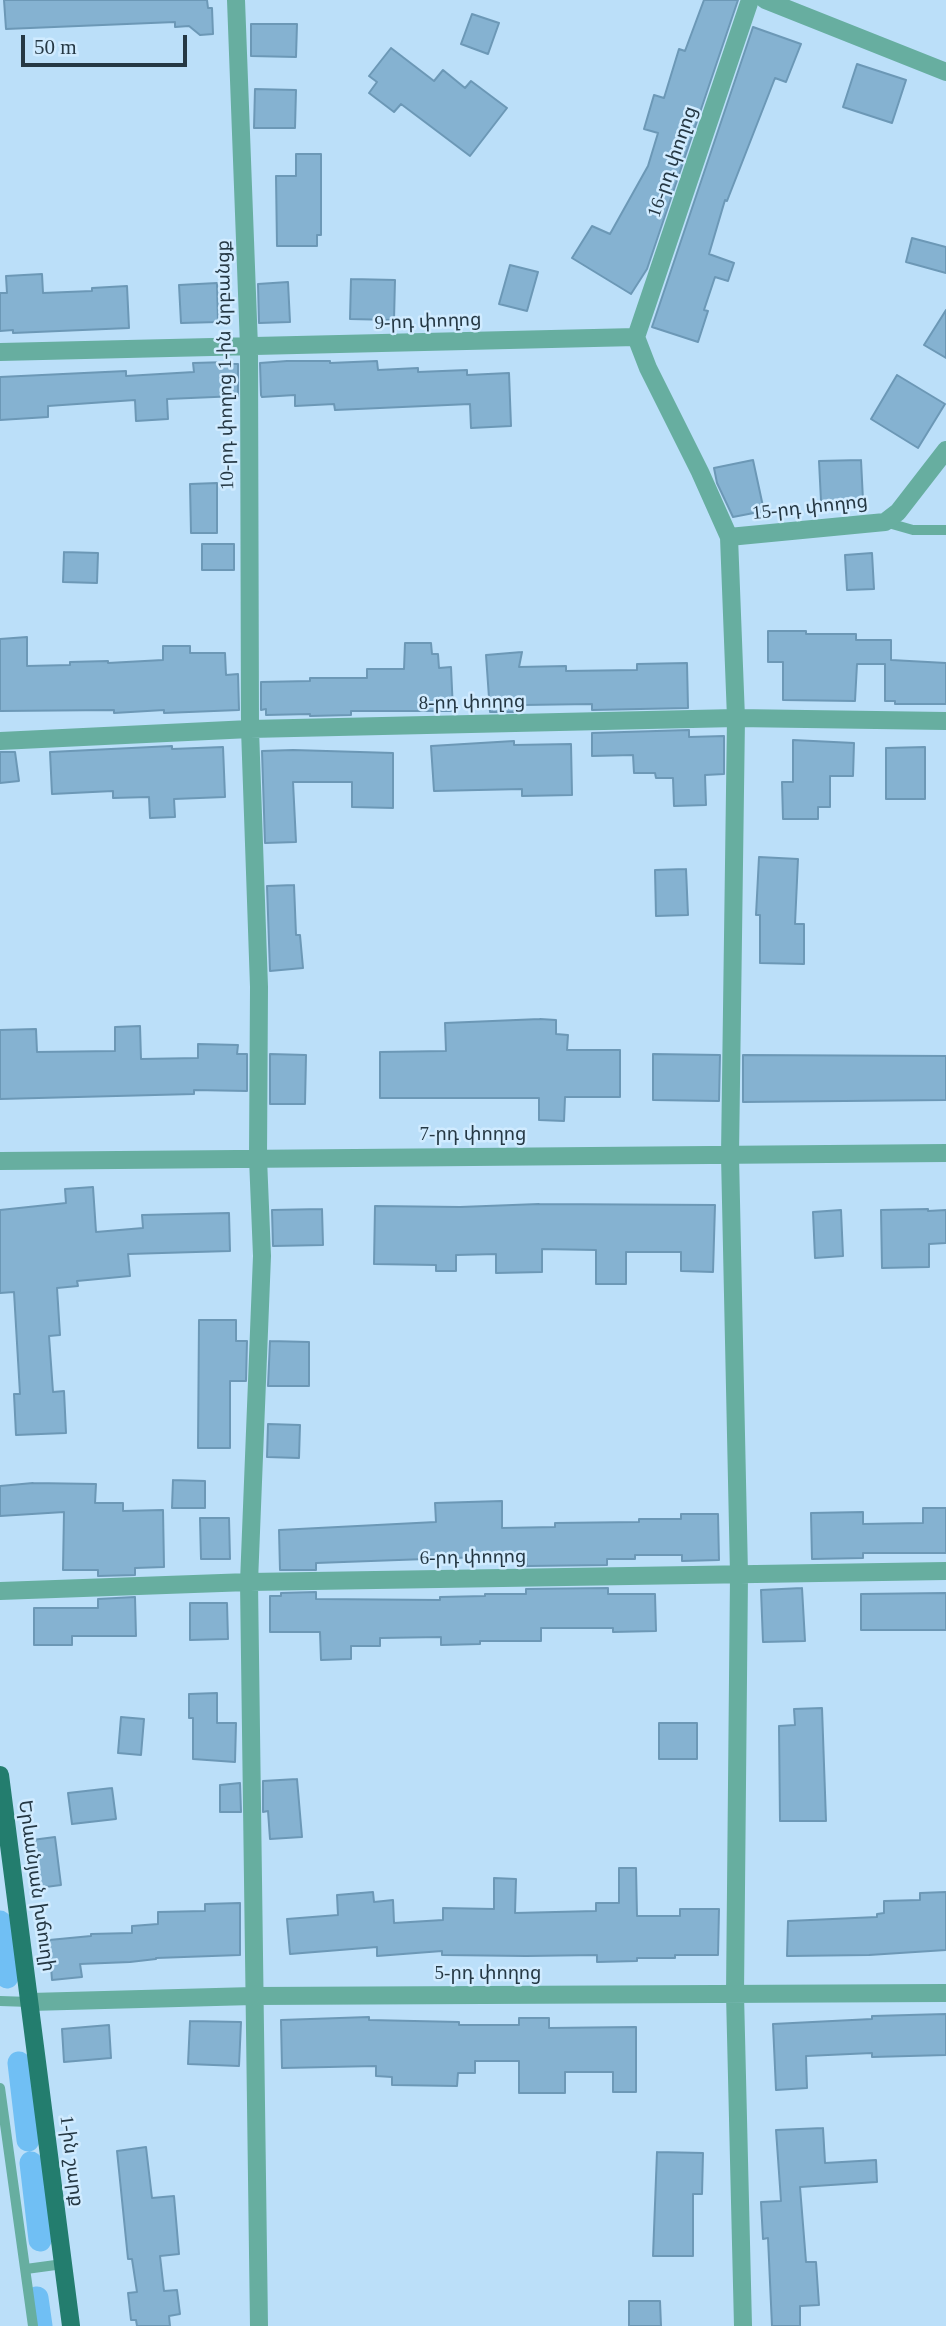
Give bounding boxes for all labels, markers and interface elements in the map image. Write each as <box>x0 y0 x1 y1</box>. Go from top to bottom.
scale bar <box>24 21 191 65</box>
text: 50 m <box>34 35 77 59</box>
street label: 16-րդ փողոց <box>643 103 703 221</box>
street label: 10-րդ փողոց 1-ին նրբանցք <box>212 240 240 490</box>
street label: 9-րդ փողոց <box>374 309 482 335</box>
street label: 15-րդ փողոց <box>751 491 869 525</box>
street label: 8-րդ փողոց <box>418 691 526 715</box>
street label: 7-րդ փողոց <box>420 1124 526 1146</box>
street label: 6-րդ փողոց <box>419 1546 527 1570</box>
street label: Երևանյան խճուղի <box>13 1799 59 1973</box>
street label: 5-րդ փողոց <box>435 1963 541 1985</box>
street label: 1-ին շարք <box>54 2114 88 2208</box>

